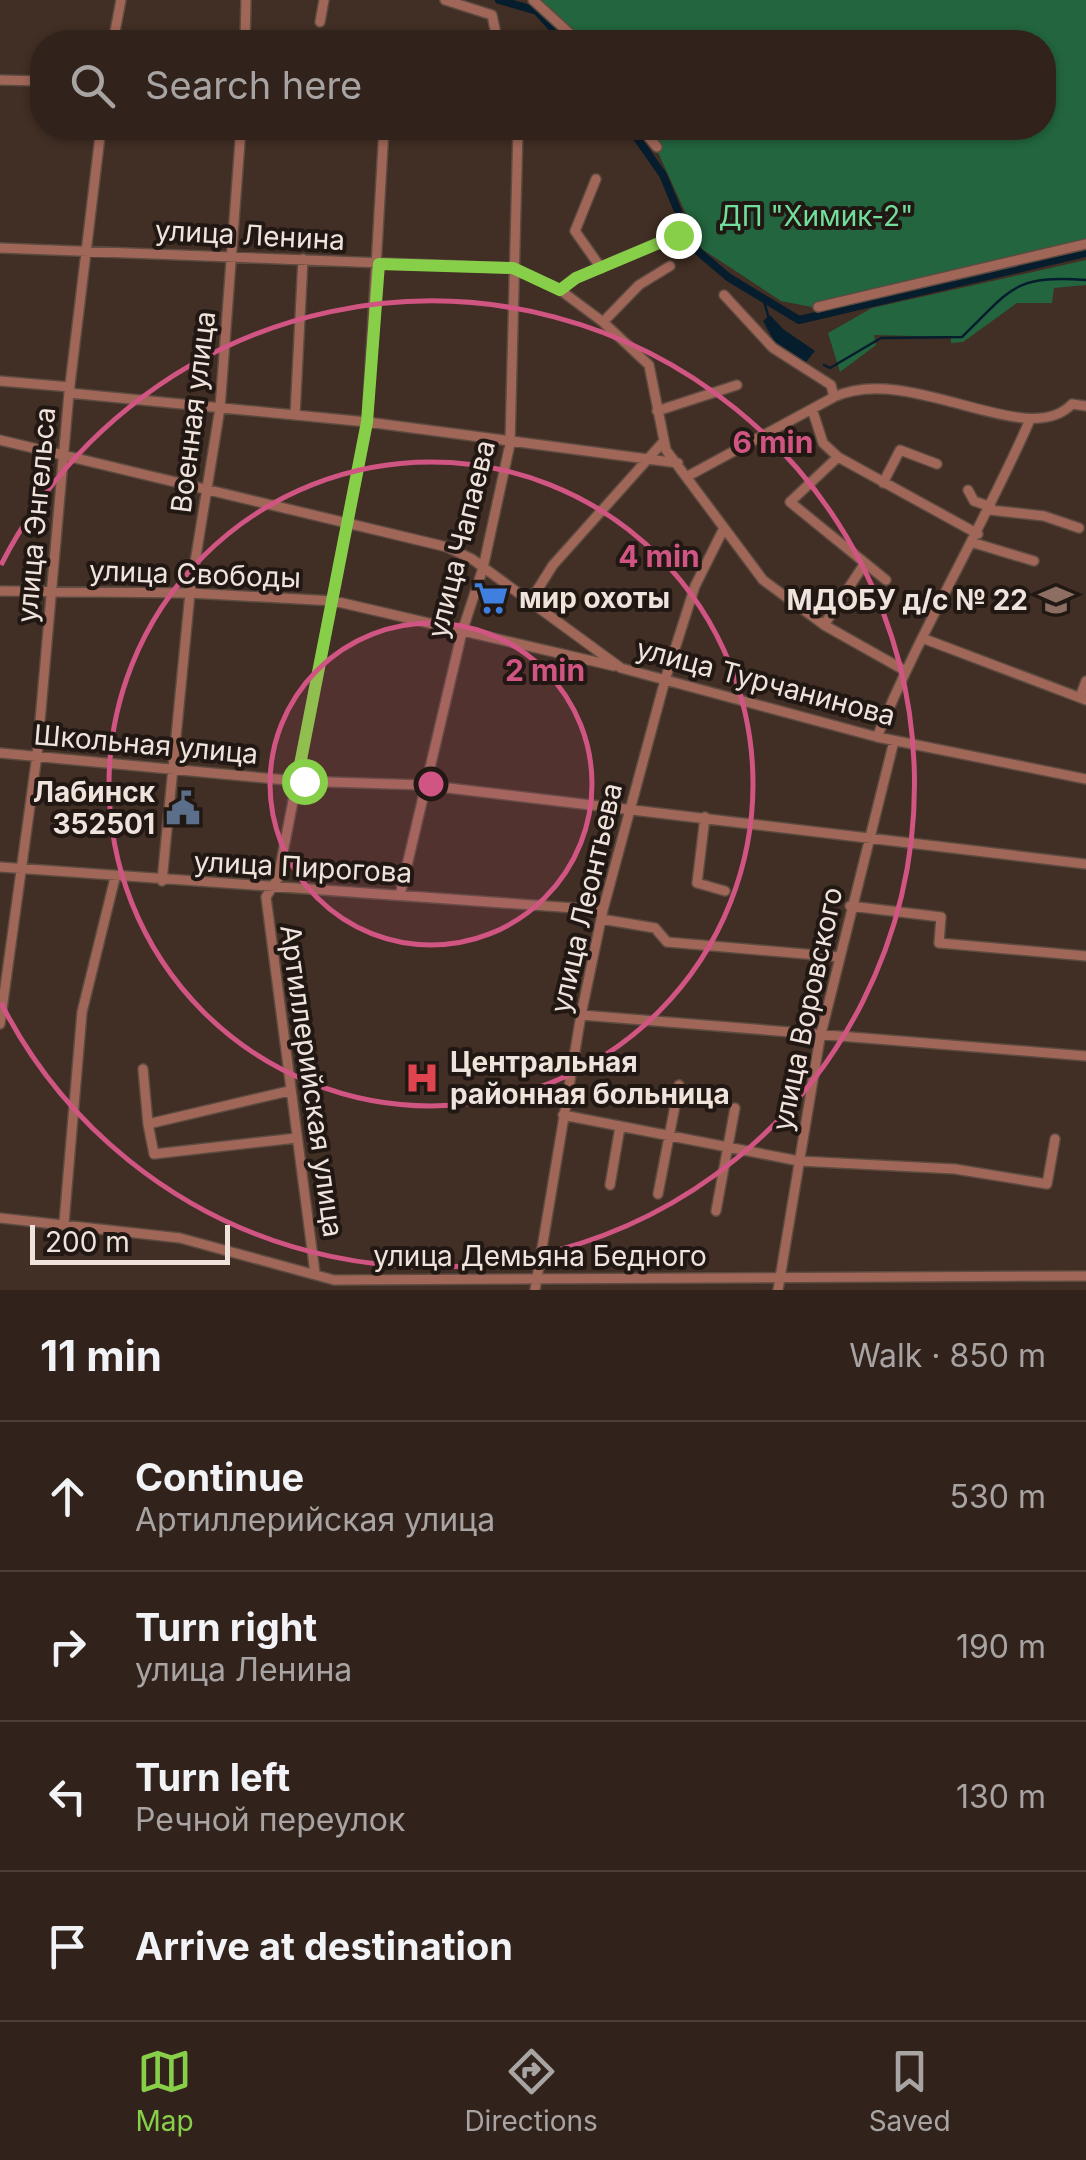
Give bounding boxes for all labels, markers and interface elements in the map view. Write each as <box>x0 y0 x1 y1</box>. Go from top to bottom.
search box <box>30 30 1056 140</box>
icon: search <box>65 58 120 113</box>
text: Search here <box>145 62 362 108</box>
park label: ДП "Химик-2" <box>719 199 913 233</box>
street label: улица Ленина <box>154 213 346 257</box>
route end <box>656 213 702 259</box>
street label: Военная улица <box>164 309 222 515</box>
street label: улица Энгельса <box>10 406 62 624</box>
text: 6 min <box>733 424 813 460</box>
street label: улица Чапаева <box>420 436 502 642</box>
text: 4 min <box>618 538 700 574</box>
street label: улица Свободы <box>88 553 302 595</box>
supermarket icon: мир охоты <box>472 579 510 617</box>
place label: мир охоты <box>519 581 670 615</box>
school or university icon: МДОБУ д/с № 22 <box>1037 581 1075 619</box>
place label: МДОБУ д/с № 22 <box>786 583 1028 617</box>
street label: улица Турчанинова <box>633 631 899 733</box>
text: 2 min <box>505 652 585 688</box>
street label: Школьная улица <box>32 717 260 771</box>
route start <box>282 759 328 805</box>
centre of rings <box>413 766 449 802</box>
place label: Лабинск 352501 <box>33 775 156 841</box>
street label: улица Леонтьева <box>543 780 629 1016</box>
public building icon: Лабинск 352501 <box>164 789 202 827</box>
street label: улица Пирогова <box>193 844 413 890</box>
street label: улица Воровского <box>765 884 849 1134</box>
street label: Артиллерийская улица <box>273 923 351 1239</box>
place label: Центральная районная больница <box>450 1045 730 1111</box>
hospital icon: Центральная районная больница <box>403 1059 441 1097</box>
scale bar <box>30 1220 230 1264</box>
text: 200 m <box>45 1225 130 1259</box>
street label: улица Демьяна Бедного <box>373 1239 707 1273</box>
text: 11 min <box>40 1330 162 1381</box>
text: Walk · 850 m <box>849 1336 1046 1375</box>
text: Continue <box>135 1454 304 1500</box>
icon: ahead <box>40 1469 95 1524</box>
text: 530 m <box>950 1477 1046 1516</box>
text: Артиллерийская улица <box>135 1500 495 1539</box>
text: Turn right <box>135 1604 317 1650</box>
icon: right <box>40 1619 95 1674</box>
text: 190 m <box>956 1627 1046 1666</box>
text: улица Ленина <box>135 1650 352 1689</box>
text: Turn left <box>135 1754 290 1800</box>
icon: left <box>40 1769 95 1824</box>
text: 130 m <box>956 1777 1046 1816</box>
text: Речной переулок <box>135 1800 405 1839</box>
icon: arrive <box>40 1919 95 1974</box>
text: Arrive at destination <box>135 1923 513 1969</box>
tab: Map <box>135 2044 194 2138</box>
tab: Directions <box>464 2044 598 2138</box>
tab: Saved <box>869 2044 951 2138</box>

